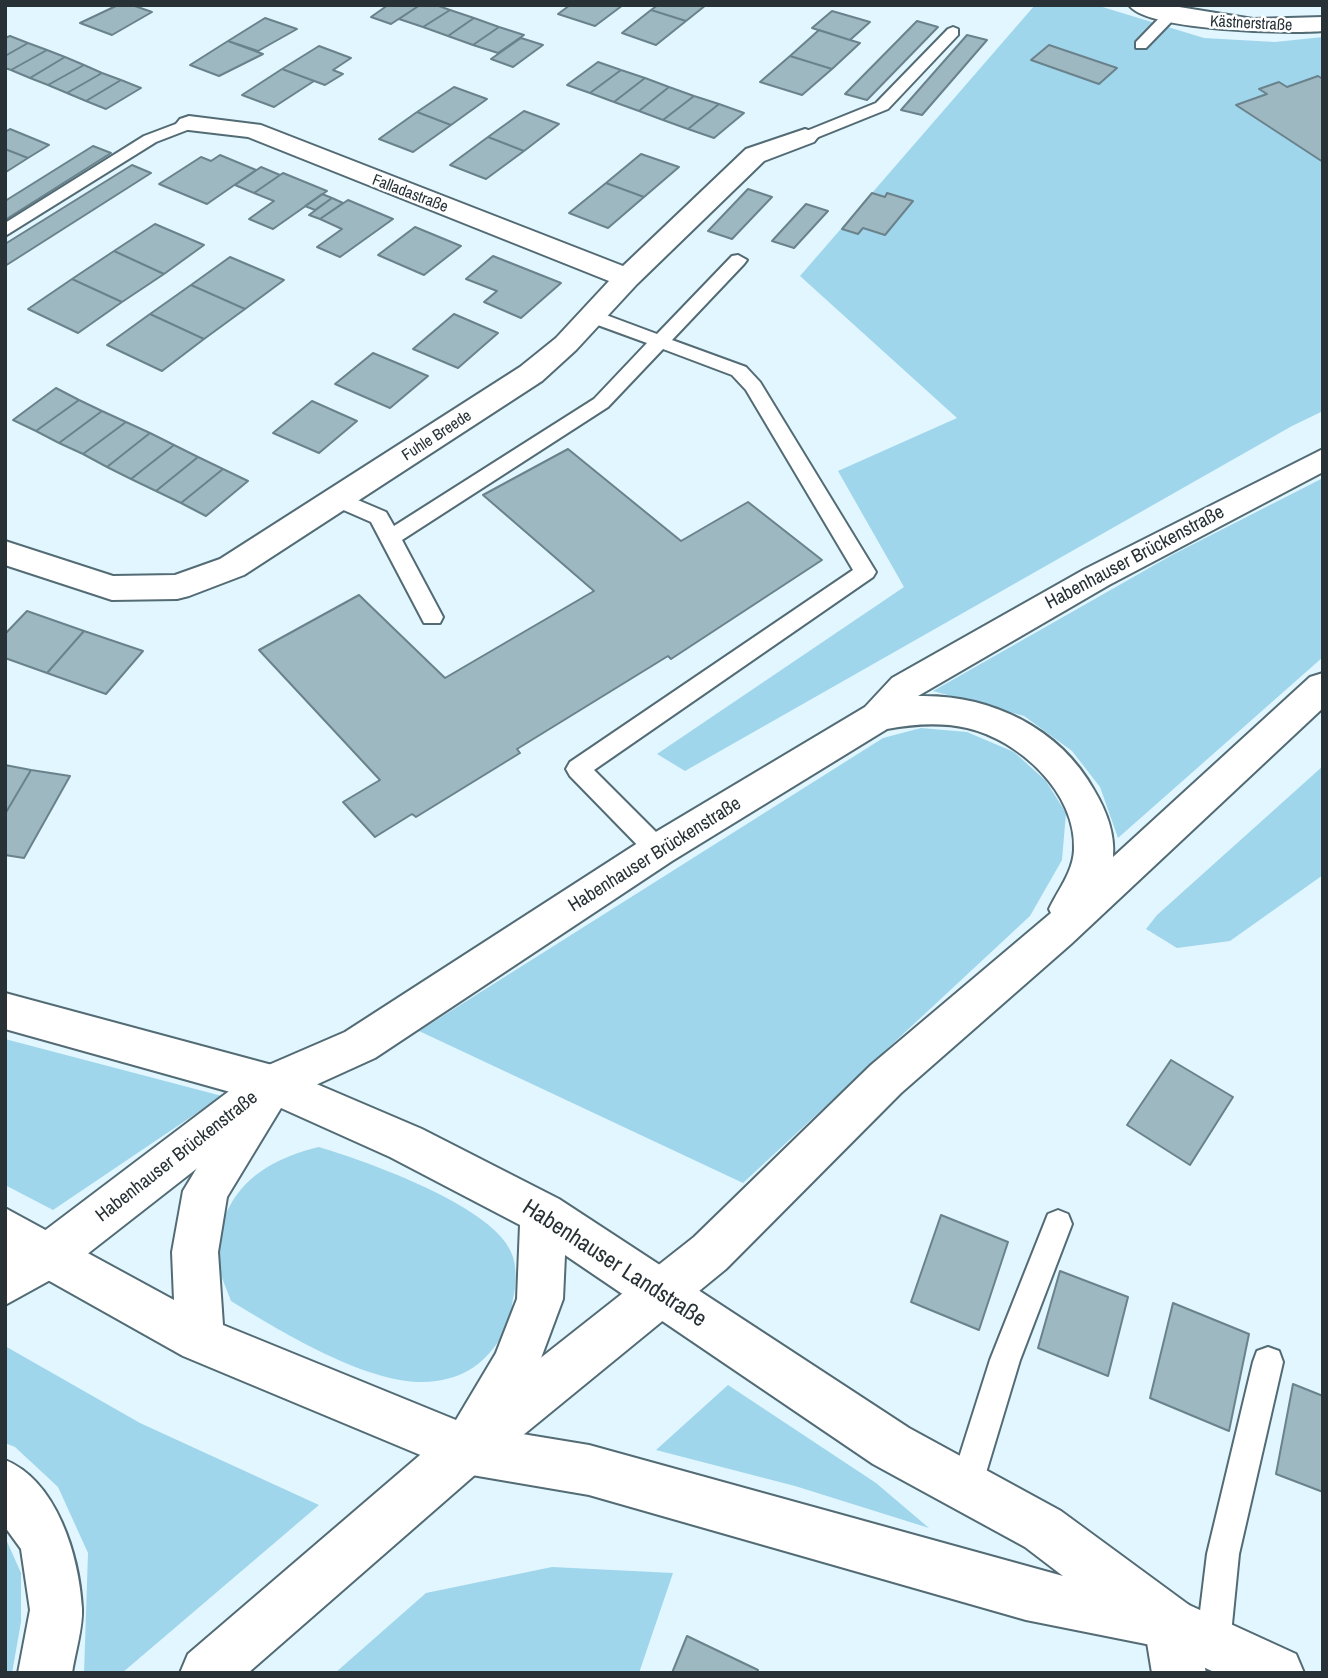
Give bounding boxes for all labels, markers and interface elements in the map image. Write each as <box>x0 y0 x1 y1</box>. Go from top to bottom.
street label: Kästnerstraße <box>1209 12 1293 36</box>
street label: Falladastraße <box>369 171 451 217</box>
street label: Fuhle Breede <box>399 406 475 466</box>
street label: Habenhauser Brückenstraße <box>1042 501 1228 615</box>
street label: Habenhauser Brückenstraße <box>565 793 745 917</box>
street label: Habenhauser Brückenstraße <box>92 1087 262 1227</box>
street label: Habenhauser Landstraße <box>517 1194 711 1334</box>

